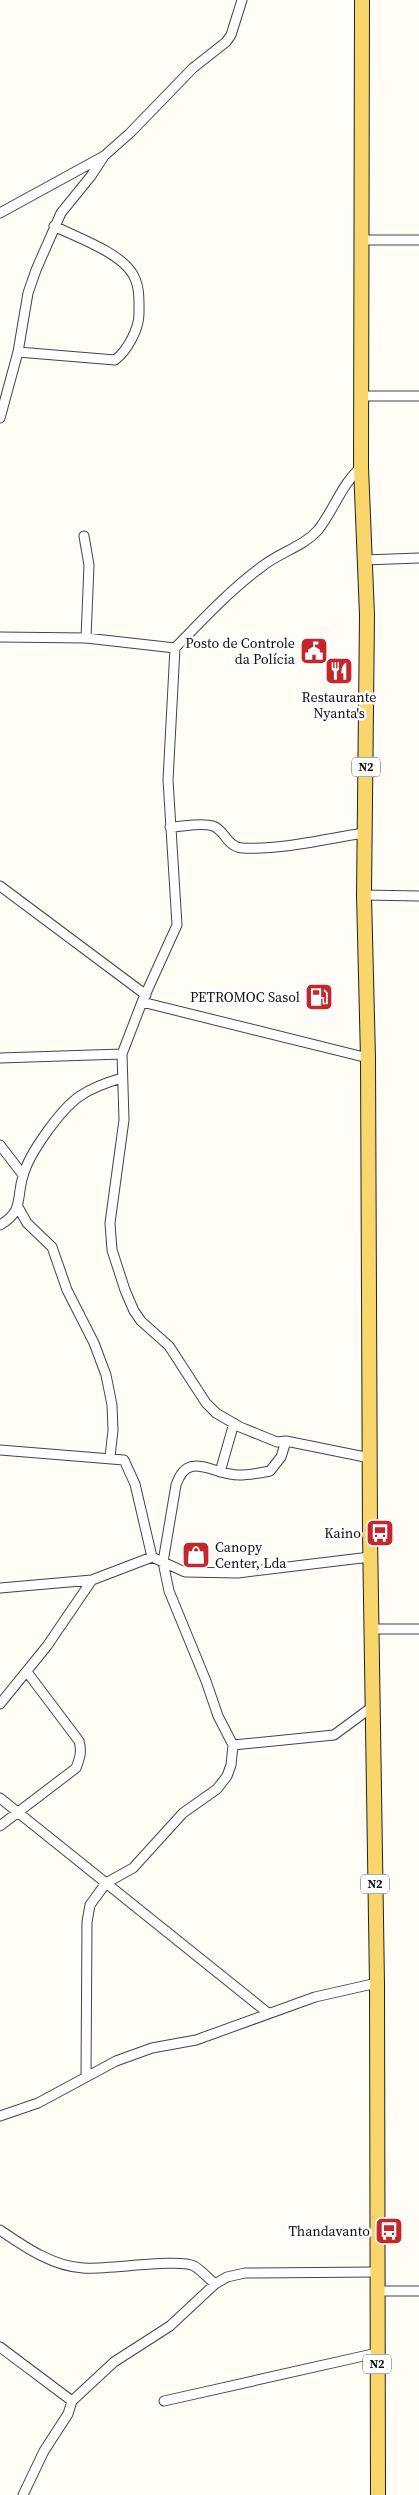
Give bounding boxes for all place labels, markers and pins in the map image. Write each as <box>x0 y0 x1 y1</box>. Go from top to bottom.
place label: Posto de Controle da Polícia <box>185 633 296 669</box>
public building icon: Posto de Controle da Polícia <box>299 636 329 666</box>
restaurant icon: Restaurante Nyanta's <box>324 656 354 686</box>
place label: Restaurante Nyanta's <box>302 687 376 723</box>
fuel station icon: PETROMOC Sasol <box>304 982 334 1012</box>
place label: PETROMOC Sasol <box>190 987 300 1007</box>
bus stop icon: Kaino <box>365 1518 395 1548</box>
place label: Kaino <box>324 1523 361 1543</box>
place label: Canopy Center, Lda <box>215 1537 287 1573</box>
shop icon: Canopy Center, Lda <box>181 1540 211 1570</box>
bus stop icon: Thandavanto <box>374 2216 404 2246</box>
place label: Thandavanto <box>288 2221 370 2241</box>

